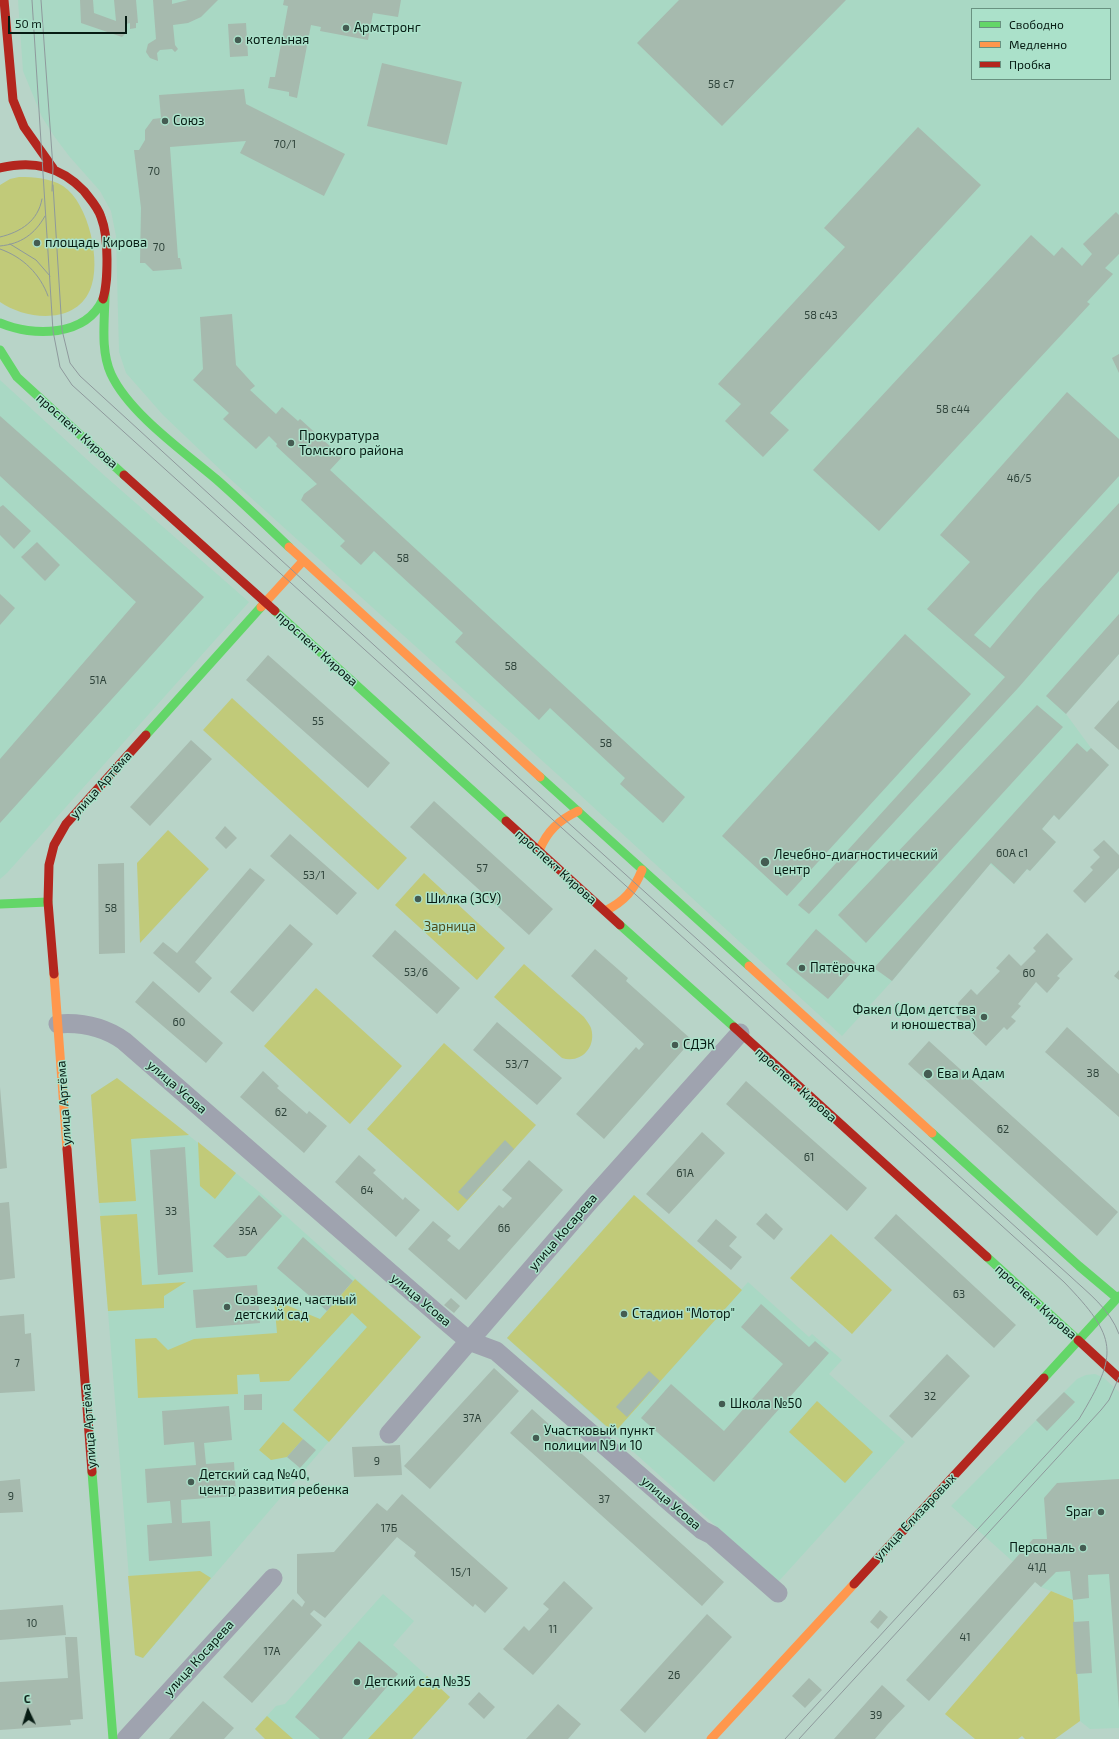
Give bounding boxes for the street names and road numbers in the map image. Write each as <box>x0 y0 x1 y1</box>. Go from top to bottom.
street label: проспект Кирова <box>33 390 121 472</box>
street label: проспект Кирова <box>273 608 361 690</box>
street label: улица Артёма <box>67 748 135 822</box>
street label: проспект Кирова <box>512 826 600 908</box>
street label: проспект Кирова <box>752 1044 840 1126</box>
street label: улица Усова <box>144 1057 210 1117</box>
street label: улица Артёма <box>53 1060 75 1146</box>
street label: улица Косарева <box>525 1190 601 1274</box>
street label: проспект Кирова <box>992 1261 1080 1343</box>
street label: улица Усова <box>388 1270 454 1330</box>
street label: улица Артёма <box>78 1383 100 1469</box>
street label: улица Елизаровых <box>871 1470 959 1564</box>
street label: улица Усова <box>638 1473 704 1533</box>
street label: улица Косарева <box>161 1617 237 1699</box>

